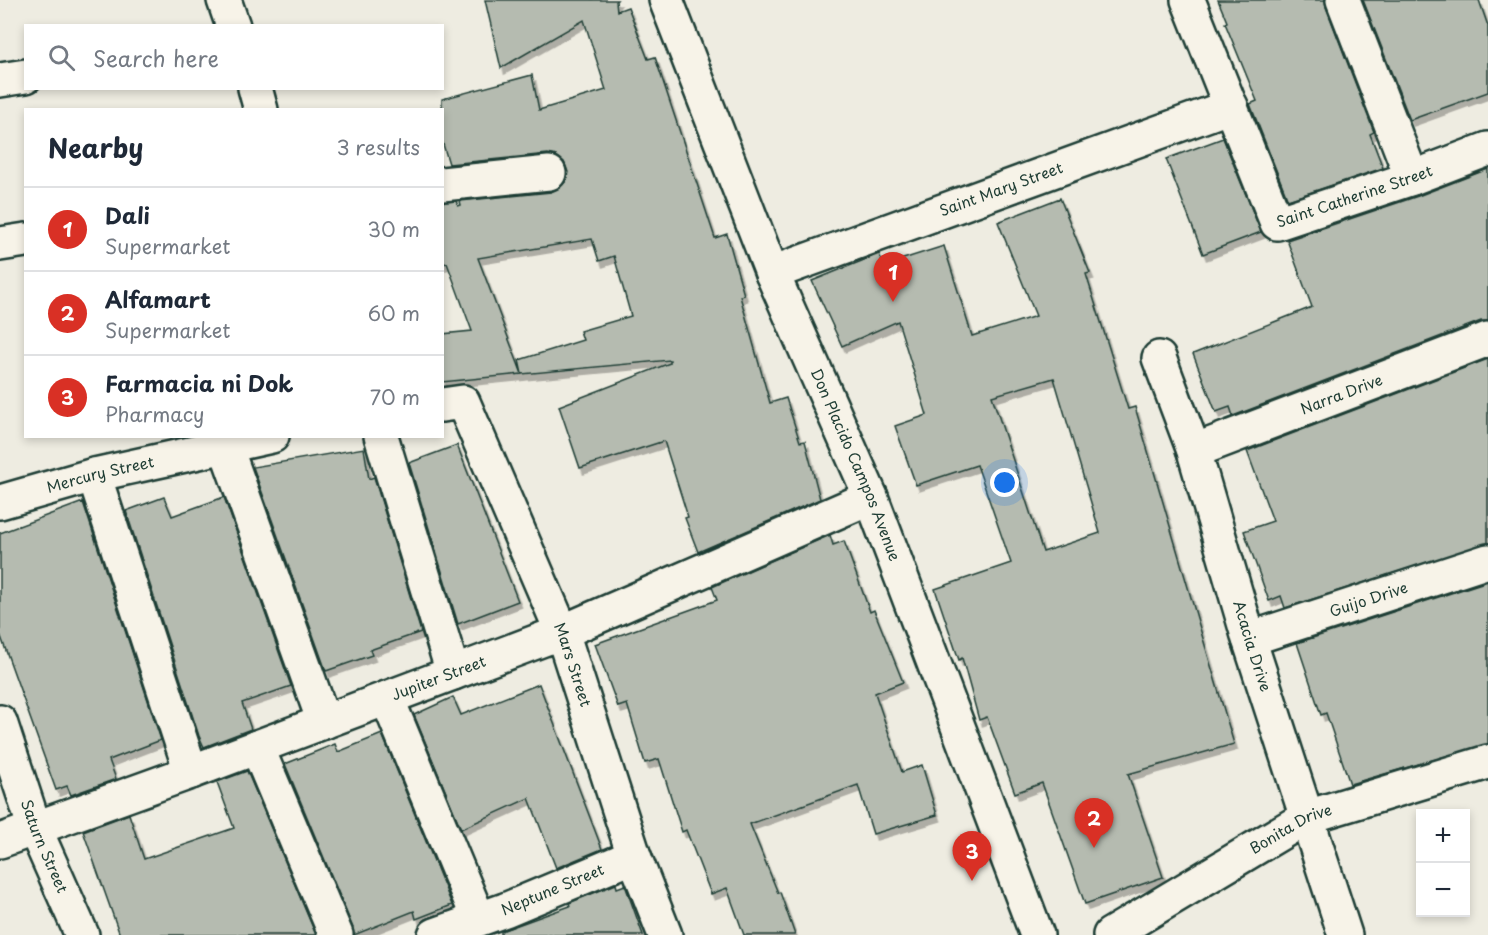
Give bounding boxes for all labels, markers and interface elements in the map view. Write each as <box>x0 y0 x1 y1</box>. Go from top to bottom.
search box <box>24 24 444 90</box>
icon: search <box>45 41 78 74</box>
text: Search here <box>93 41 219 74</box>
text: Nearby <box>48 128 143 167</box>
text: 3 results <box>337 132 420 162</box>
street label: Saint Mary Street <box>936 155 1066 221</box>
street label: Saint Catherine Street <box>1273 158 1436 232</box>
text: Dali <box>105 198 150 231</box>
text: 1 <box>63 214 72 244</box>
text: 30 m <box>367 214 420 244</box>
text: Supermarket <box>105 231 231 261</box>
pin: 1 <box>874 252 912 302</box>
text: Alfamart <box>105 282 211 315</box>
text: 2 <box>60 298 75 328</box>
text: 60 m <box>368 298 420 328</box>
text: Supermarket <box>105 315 231 345</box>
street label: Don Placido Campos Avenue <box>806 364 907 564</box>
text: Farmacia ni Dok <box>105 366 293 399</box>
street label: Narra Drive <box>1297 367 1386 419</box>
text: 3 <box>61 382 74 412</box>
text: 70 m <box>370 382 420 412</box>
text: Pharmacy <box>105 399 205 429</box>
street label: Mercury Street <box>44 449 156 498</box>
your location <box>990 468 1019 497</box>
street label: Guijo Drive <box>1326 575 1410 622</box>
street label: Acacia Drive <box>1228 598 1278 694</box>
street label: Mars Street <box>549 618 598 709</box>
street label: Jupiter Street <box>388 649 489 705</box>
street label: Saturn Street <box>16 796 75 896</box>
street label: Bonita Drive <box>1245 797 1334 859</box>
pin: 2 <box>1074 798 1114 848</box>
map controls <box>1416 809 1470 917</box>
button: + <box>1416 809 1470 863</box>
pin: 3 <box>952 832 992 881</box>
street label: Neptune Street <box>497 857 607 920</box>
button: − <box>1416 863 1470 917</box>

